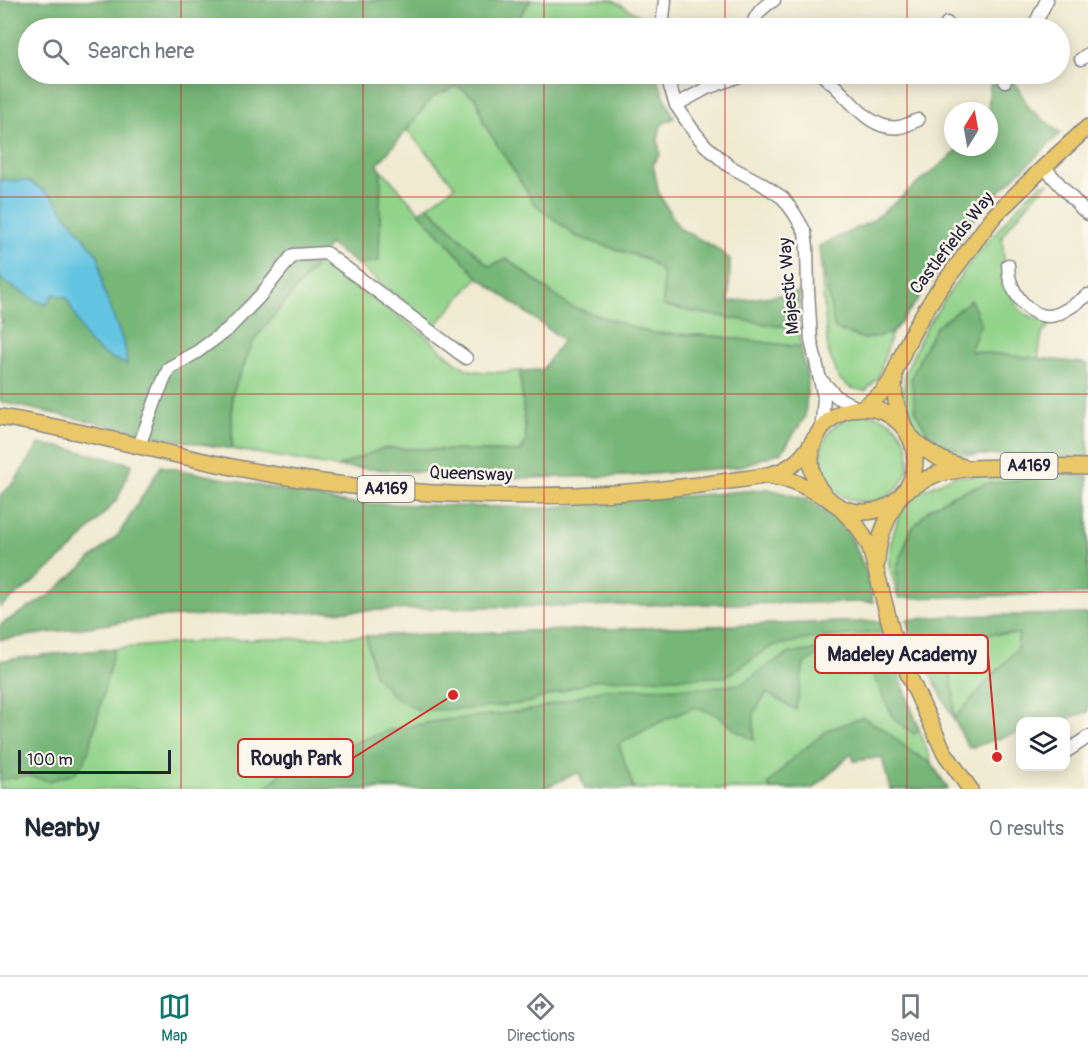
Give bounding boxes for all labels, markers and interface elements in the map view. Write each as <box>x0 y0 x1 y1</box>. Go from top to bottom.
search box <box>18 18 1070 84</box>
icon: search <box>39 35 72 68</box>
text: Search here <box>87 37 194 65</box>
north arrow <box>944 102 998 156</box>
street label: Castlefields Way <box>905 187 999 299</box>
street label: Majestic Way <box>773 236 805 335</box>
road number: A4169 <box>1000 453 1058 479</box>
street label: Queensway <box>429 461 513 487</box>
road number: A4169 <box>358 476 414 502</box>
callout: Madeley Academy <box>815 635 988 673</box>
text: Madeley Academy <box>827 642 977 667</box>
map controls <box>1016 717 1070 771</box>
button: layers <box>1016 717 1070 771</box>
callout: Rough Park <box>238 739 353 777</box>
text: Rough Park <box>250 746 342 771</box>
scale bar <box>18 747 171 774</box>
text: 100 m <box>27 750 73 770</box>
text: Nearby <box>24 812 100 844</box>
text: 0 results <box>989 816 1064 841</box>
tab: Map <box>158 990 191 1046</box>
tab: Directions <box>507 990 575 1046</box>
tab: Saved <box>890 990 930 1046</box>

